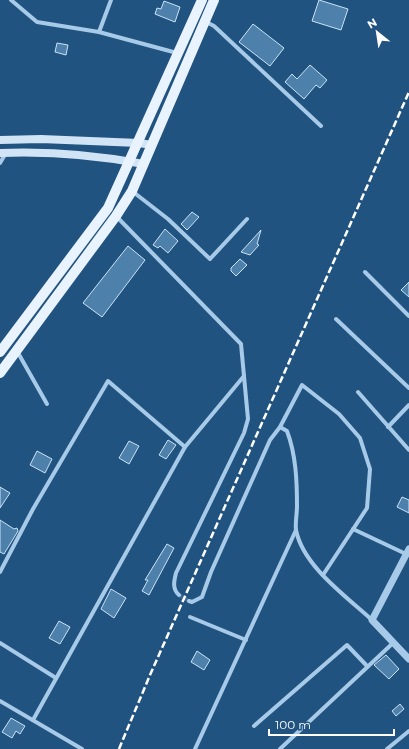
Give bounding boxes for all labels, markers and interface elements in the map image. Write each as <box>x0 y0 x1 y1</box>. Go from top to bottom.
north arrow <box>357 12 397 52</box>
text: N <box>365 15 379 32</box>
scale bar <box>269 711 394 737</box>
text: 100 m <box>275 717 311 732</box>

